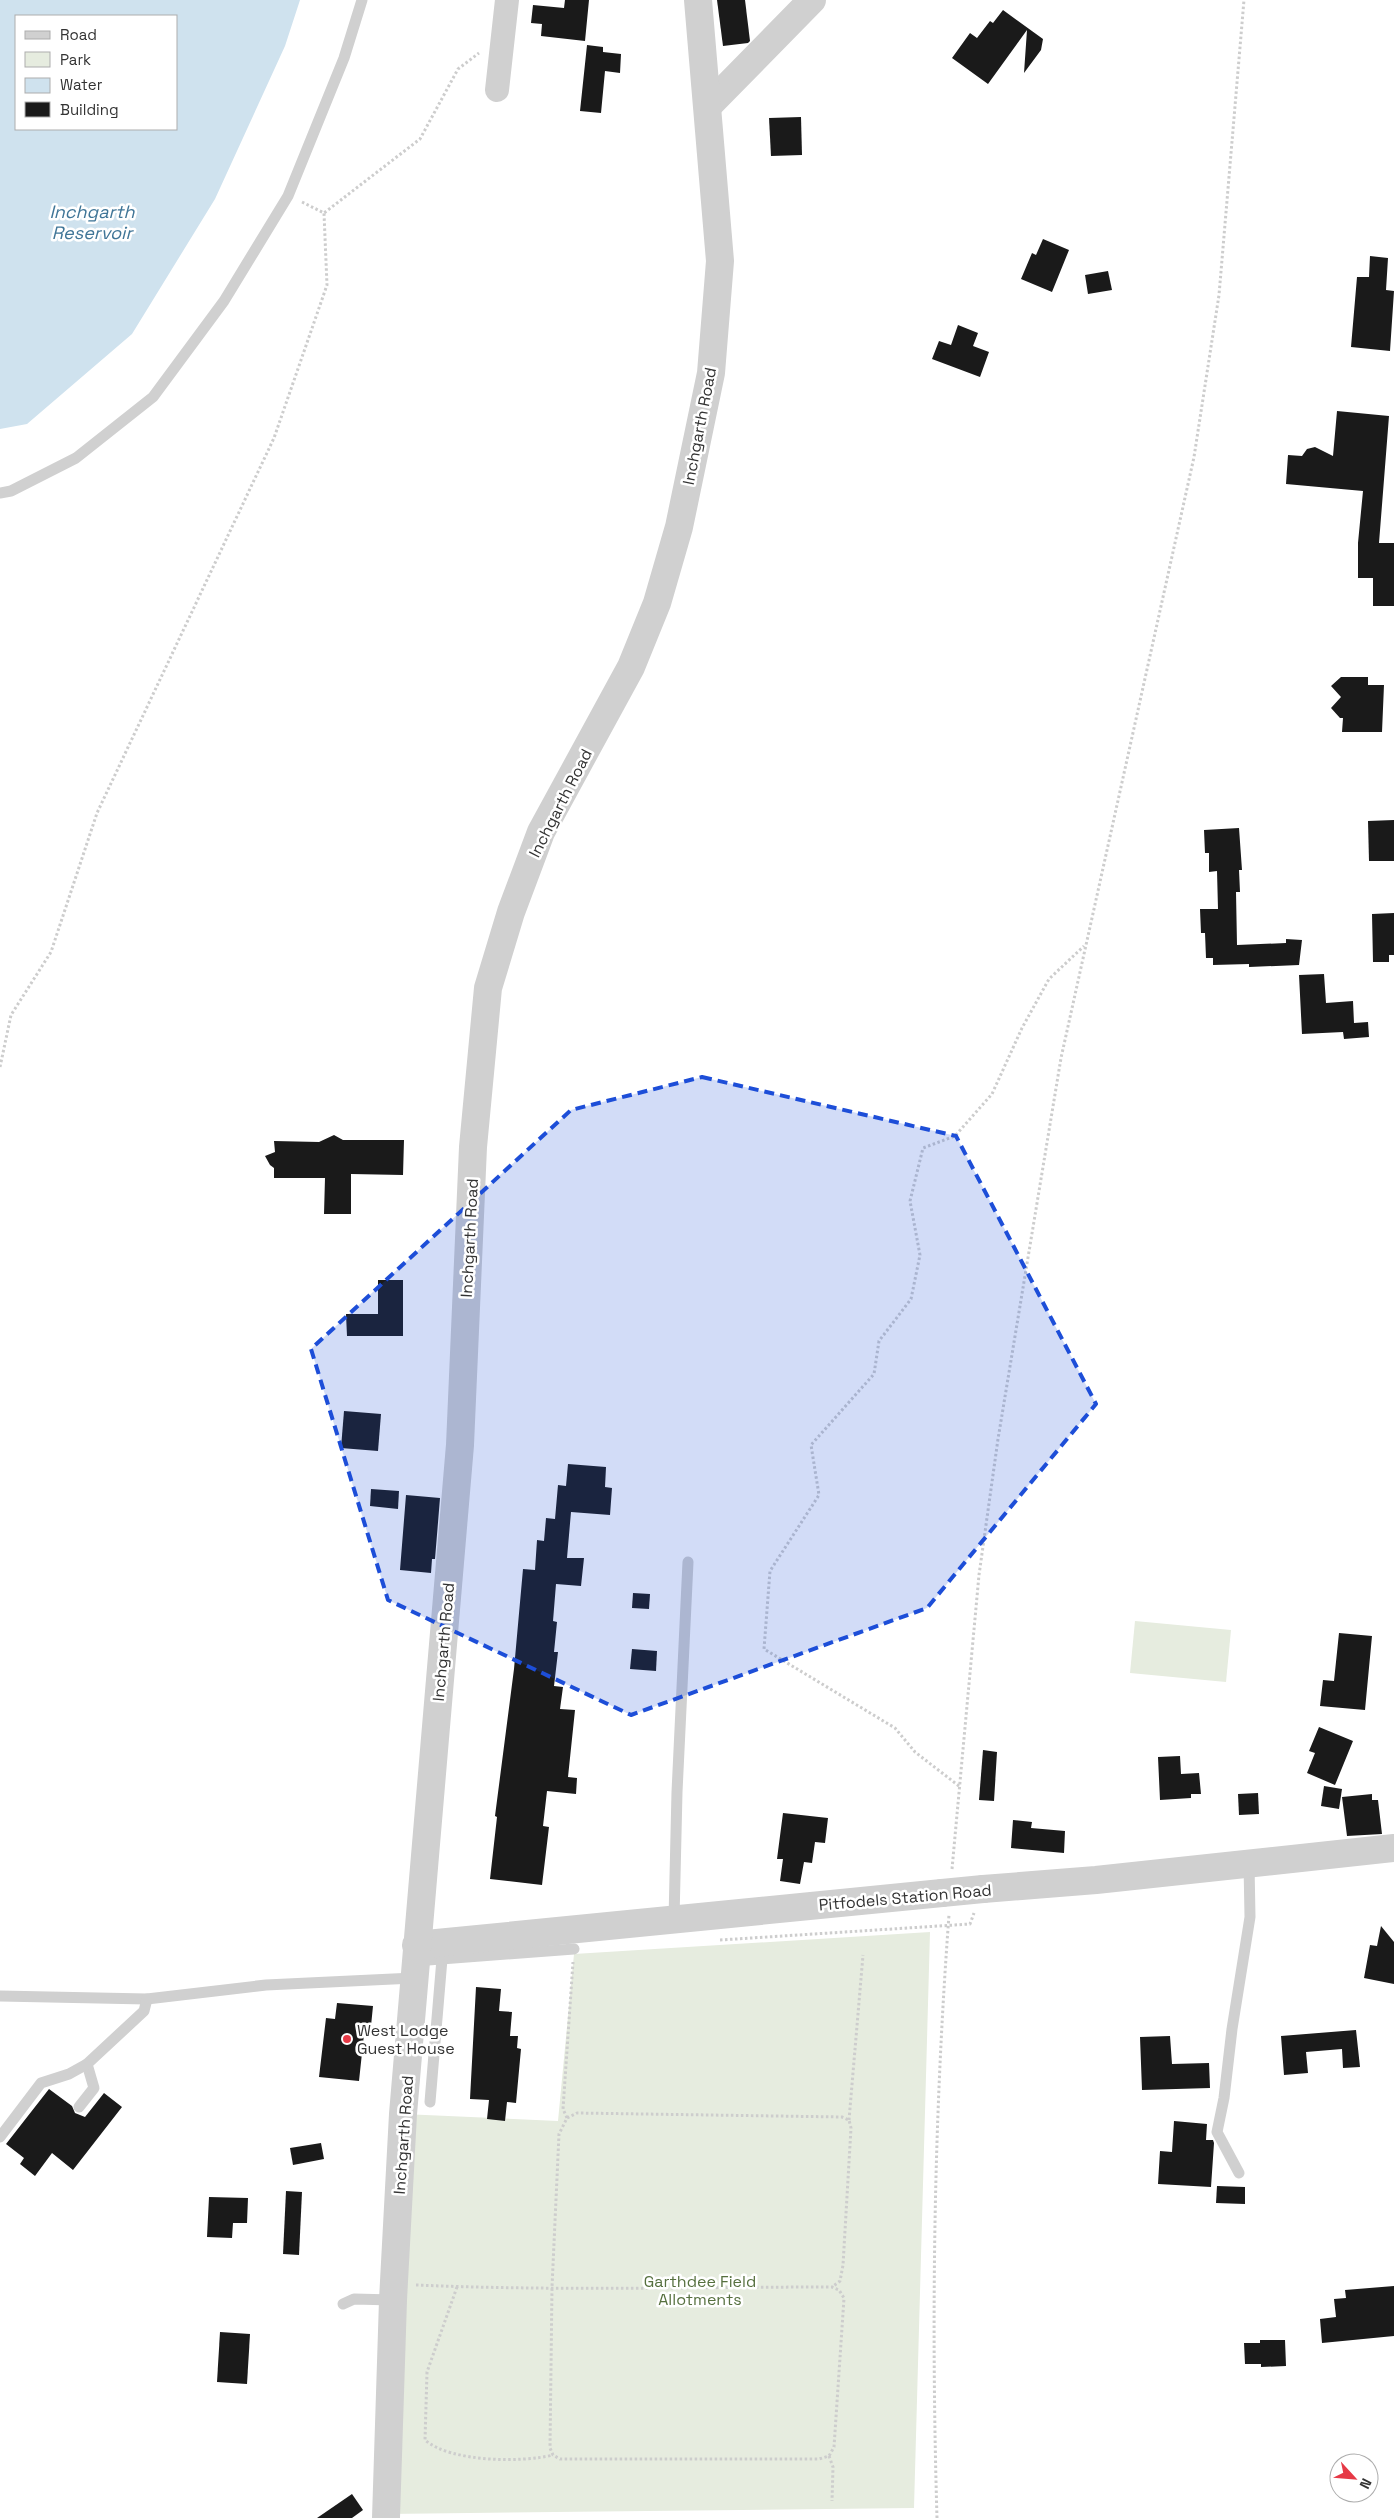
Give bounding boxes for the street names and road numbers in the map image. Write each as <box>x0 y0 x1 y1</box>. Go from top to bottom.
street label: Inchgarth Road <box>678 366 721 487</box>
street label: Inchgarth Road <box>524 745 597 861</box>
street label: Inchgarth Road <box>456 1178 483 1298</box>
street label: Inchgarth Road <box>428 1582 459 1702</box>
street label: Pitfodels Station Road <box>818 1879 992 1916</box>
street label: Inchgarth Road <box>389 2075 418 2195</box>

